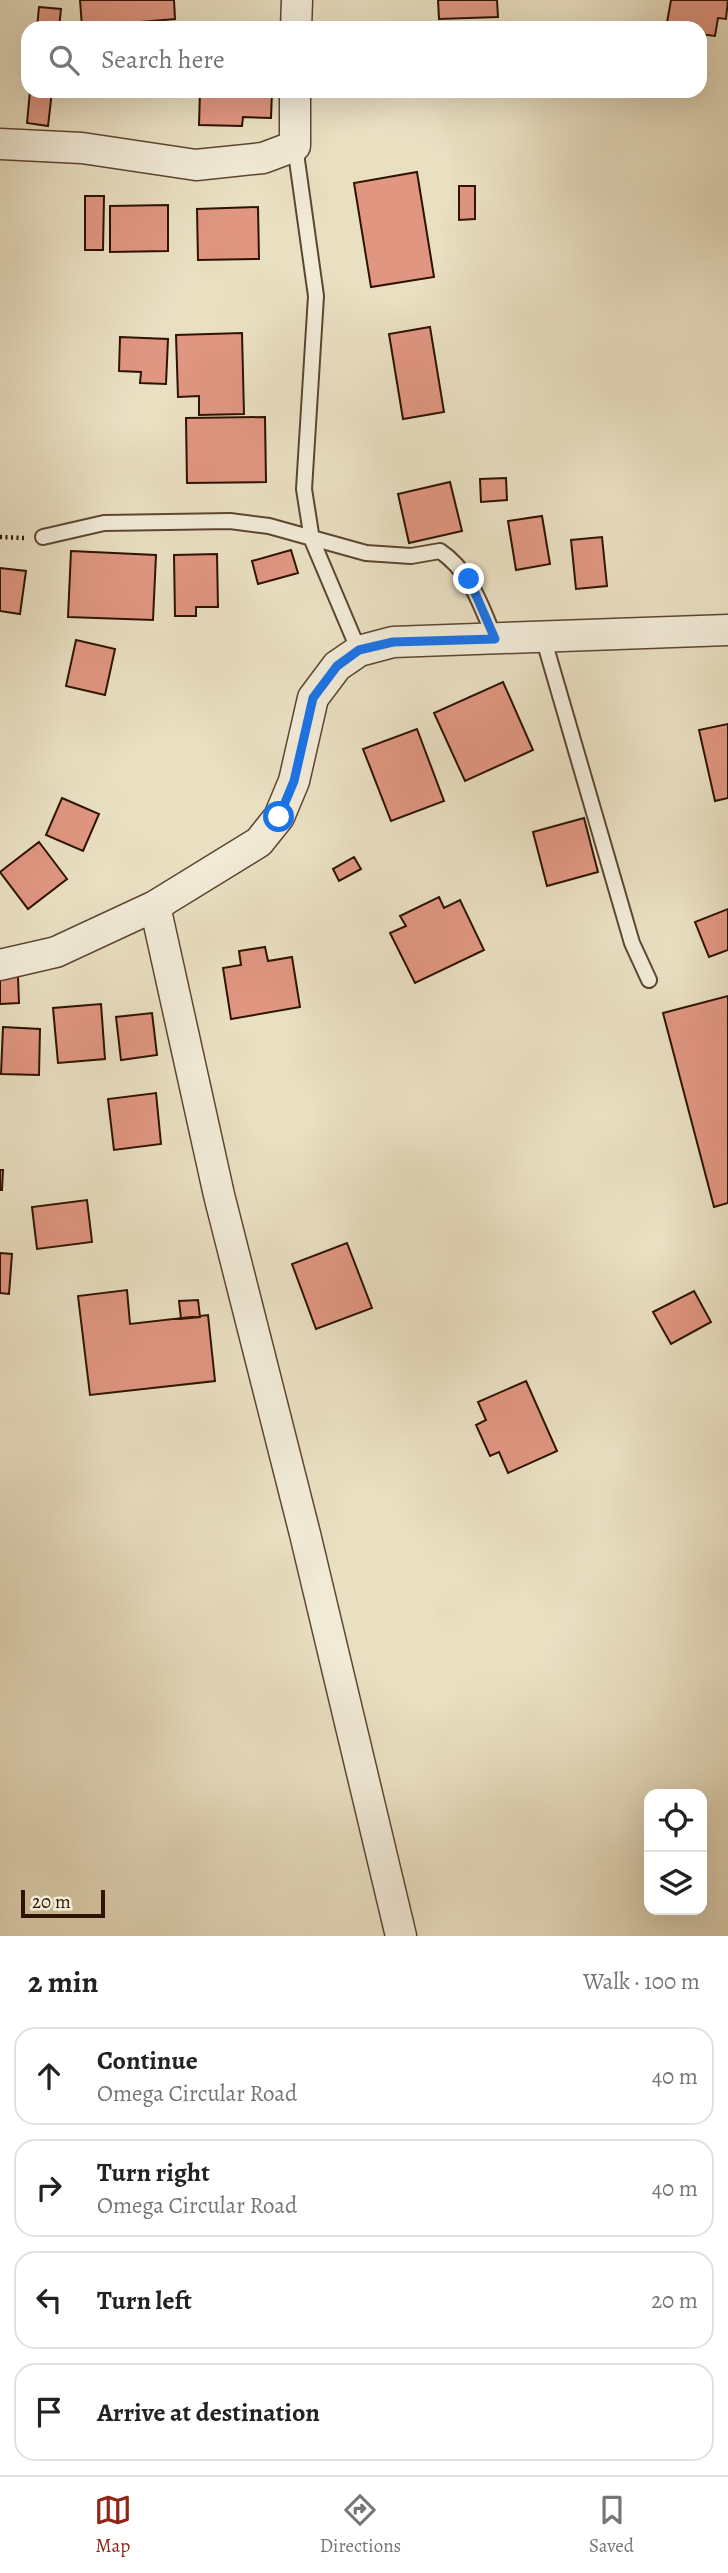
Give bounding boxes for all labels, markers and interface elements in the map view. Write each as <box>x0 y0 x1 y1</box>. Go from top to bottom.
search box <box>21 21 707 98</box>
icon: search <box>45 41 83 79</box>
text: Search here <box>101 42 225 77</box>
route end <box>453 563 484 594</box>
route start <box>263 801 294 832</box>
map controls <box>644 1789 707 1915</box>
button: locate <box>644 1789 707 1852</box>
button: layers <box>644 1852 707 1915</box>
scale bar <box>21 1887 105 1919</box>
text: 20 m <box>32 1889 71 1915</box>
text: 2 min <box>28 1962 98 2002</box>
text: Walk · 100 m <box>583 1966 700 1997</box>
text: Continue <box>97 2043 198 2078</box>
icon: ahead <box>30 2057 68 2095</box>
text: 40 m <box>652 2061 698 2092</box>
text: Omega Circular Road <box>97 2078 297 2109</box>
text: Turn right <box>97 2155 210 2190</box>
icon: right <box>30 2169 68 2207</box>
text: 40 m <box>652 2173 698 2204</box>
text: Omega Circular Road <box>97 2190 297 2221</box>
icon: left <box>30 2281 68 2319</box>
text: Turn left <box>97 2283 192 2318</box>
text: 20 m <box>651 2285 698 2316</box>
icon: arrive <box>30 2393 68 2431</box>
text: Arrive at destination <box>97 2395 320 2430</box>
tab: Map <box>94 2491 132 2559</box>
tab: Directions <box>320 2491 401 2559</box>
tab: Saved <box>589 2491 634 2559</box>

